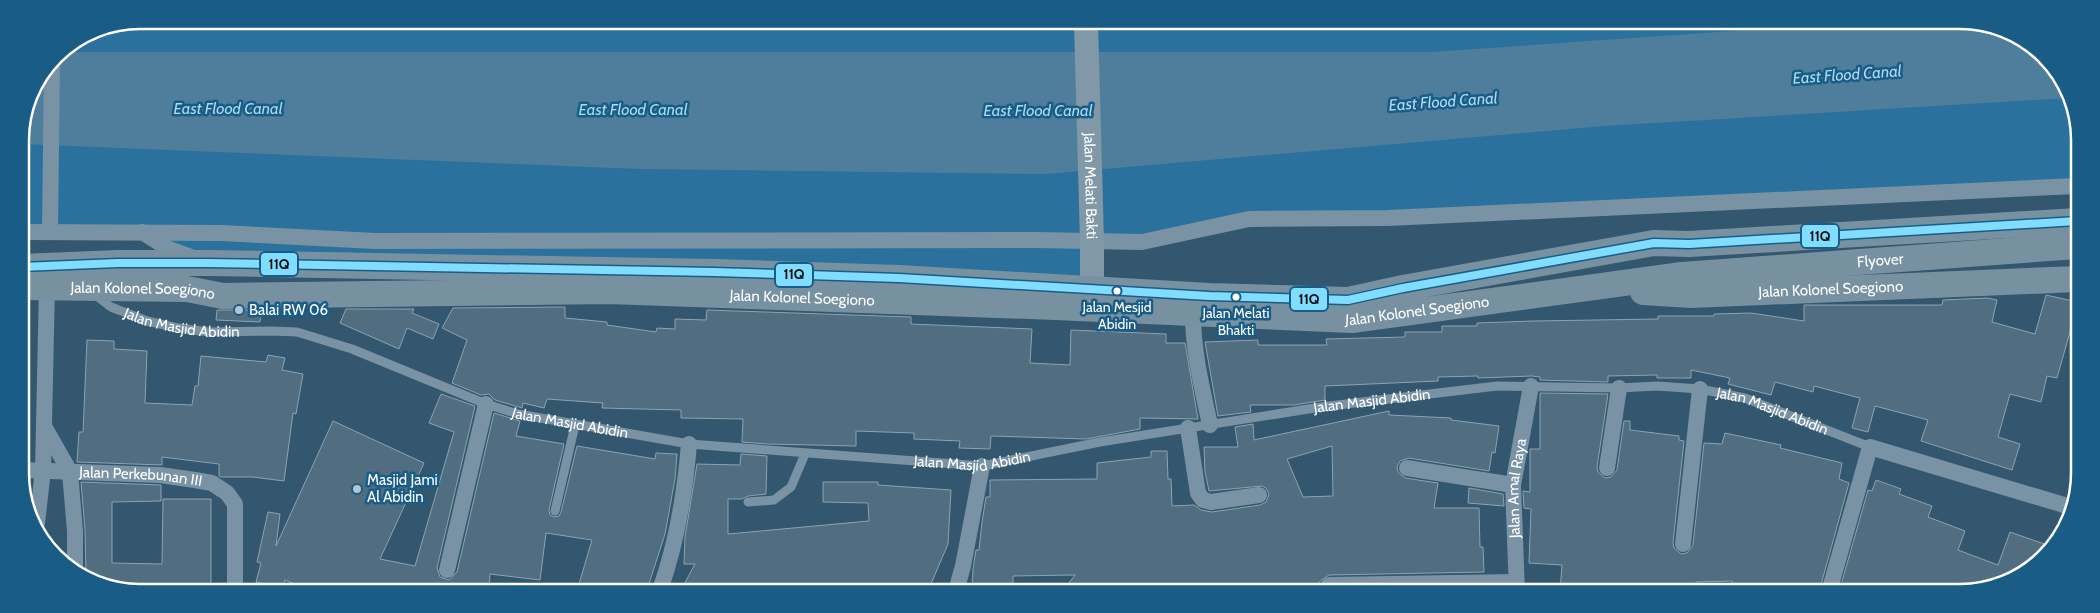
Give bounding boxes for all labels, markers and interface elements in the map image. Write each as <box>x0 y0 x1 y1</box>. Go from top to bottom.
water label: East Flood Canal <box>1792 61 1902 88</box>
water label: East Flood Canal <box>1388 88 1498 115</box>
water label: East Flood Canal <box>174 99 283 118</box>
water label: East Flood Canal <box>579 100 688 119</box>
water label: East Flood Canal <box>984 101 1093 120</box>
street label: Jalan Melati Bakti <box>1080 131 1101 239</box>
line badge: 11Q <box>1801 224 1839 248</box>
text: 11Q <box>1810 227 1831 245</box>
street label: Flyover <box>1856 250 1904 271</box>
line badge: 11Q <box>260 252 298 276</box>
text: 11Q <box>269 255 290 273</box>
line badge: 11Q <box>775 263 813 287</box>
text: 11Q <box>784 265 805 283</box>
street label: Jalan Kolonel Soegiono <box>1757 277 1904 301</box>
street label: Jalan Kolonel Soegiono <box>69 279 217 303</box>
street label: Jalan Kolonel Soegiono <box>728 286 875 310</box>
marker: Jalan Mesjid Abidin <box>1112 286 1122 296</box>
line badge: 11Q <box>1290 287 1328 311</box>
text: 11Q <box>1299 290 1320 308</box>
marker: Jalan Melati Bhakti <box>1231 292 1241 302</box>
street label: Jalan Kolonel Soegiono <box>1344 292 1490 329</box>
place label: Jalan Mesjid Abidin <box>1081 298 1152 333</box>
place label: Balai RW 06 <box>249 301 328 319</box>
street label: Jalan Masjid Abidin <box>120 304 240 341</box>
marker: Balai RW 06 <box>233 304 245 316</box>
place label: Jalan Melati Bhakti <box>1201 304 1270 339</box>
street label: Jalan Masjid Abidin <box>1714 383 1831 439</box>
street label: Jalan Masjid Abidin <box>1311 385 1431 417</box>
street label: Jalan Masjid Abidin <box>509 403 630 442</box>
street label: Jalan Amal Raya <box>1504 436 1530 540</box>
street label: Jalan Masjid Abidin <box>912 447 1032 475</box>
street label: Jalan Perkebunan III <box>78 463 204 490</box>
place label: Masjid Jami Al Abidin <box>367 471 438 506</box>
marker: Masjid Jami Al Abidin <box>351 483 363 495</box>

